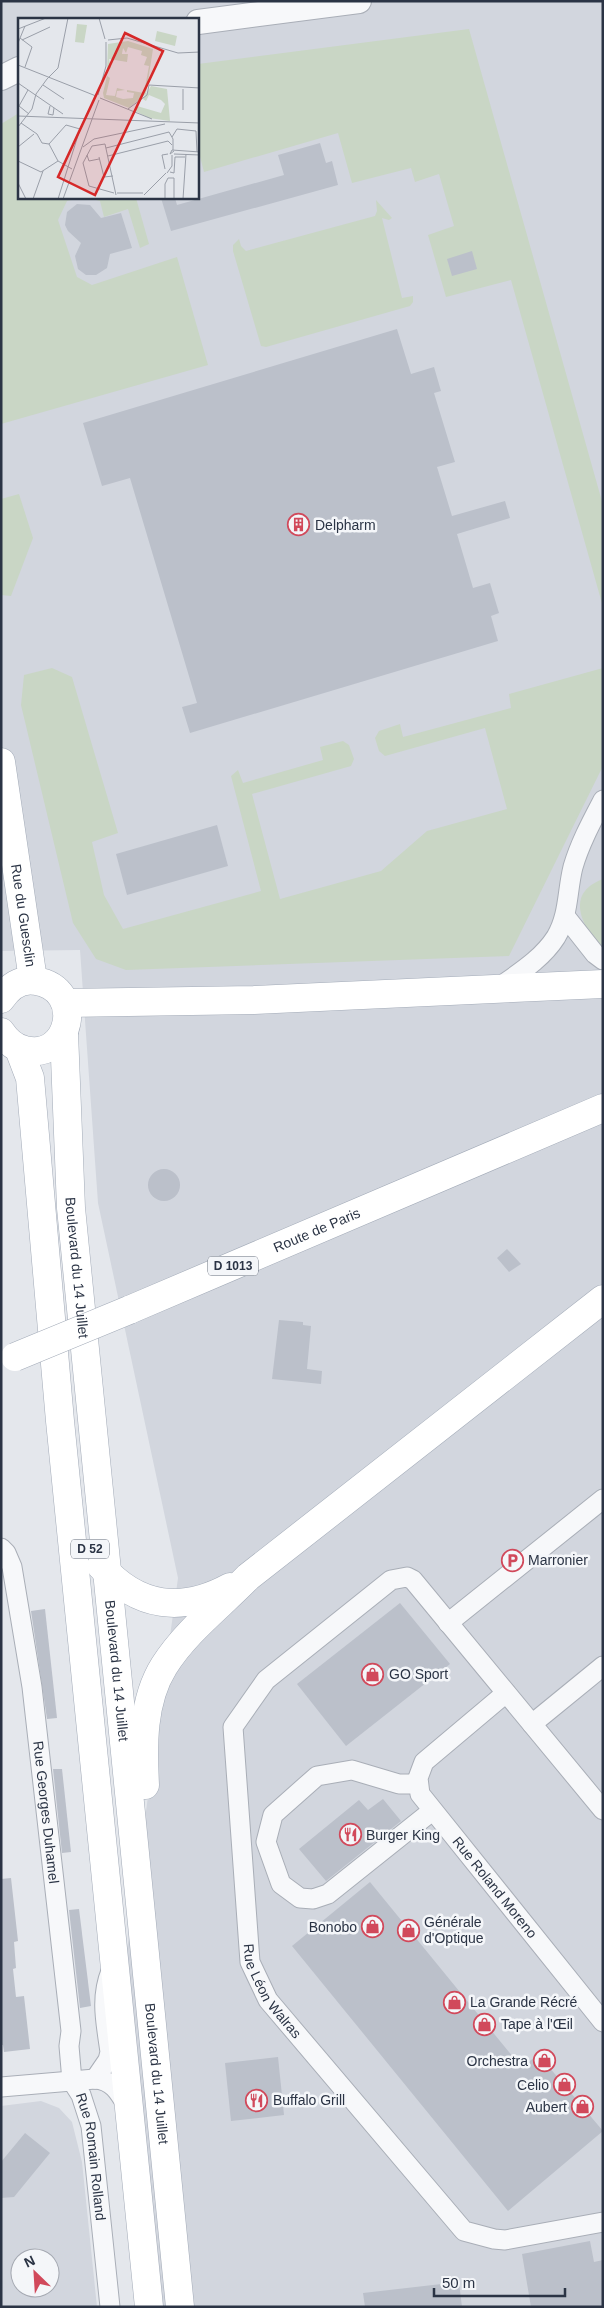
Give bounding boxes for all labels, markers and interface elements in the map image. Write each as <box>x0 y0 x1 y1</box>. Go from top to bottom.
inset map <box>18 18 199 199</box>
building icon: Delpharm <box>287 513 311 537</box>
place label: Delpharm <box>315 517 376 533</box>
street label: Rue du Guesclin <box>8 863 39 968</box>
street label: Boulevard du 14 Juillet <box>63 1197 92 1339</box>
street label: Route de Paris <box>271 1204 362 1256</box>
road number: D 1013 <box>208 1256 258 1276</box>
road number: D 52 <box>71 1540 109 1558</box>
parking icon: Marronier <box>500 1548 524 1572</box>
place label: Marronier <box>528 1552 588 1568</box>
street label: Boulevard du 14 Juillet <box>102 1599 132 1742</box>
shop icon: GO Sport <box>361 1662 385 1686</box>
place label: GO Sport <box>389 1666 448 1682</box>
street label: Rue Georges Duhamel <box>30 1740 62 1884</box>
restaurant icon: Burger King <box>338 1823 362 1847</box>
place label: Burger King <box>366 1827 440 1843</box>
street label: Rue Roland Moreno <box>449 1833 541 1941</box>
place label: Générale d'Optique <box>424 1914 484 1946</box>
shop icon: Bonobo <box>361 1915 385 1939</box>
shop icon: Générale d'Optique <box>396 1918 420 1942</box>
place label: Bonobo <box>309 1919 357 1935</box>
street label: Rue Léon Walras <box>241 1943 305 2041</box>
shop icon: La Grande Récré <box>442 1990 466 2014</box>
place label: La Grande Récré <box>470 1994 578 2010</box>
street label: Boulevard du 14 Juillet <box>142 2002 172 2145</box>
shop icon: Tape à l'Œil <box>473 2012 497 2036</box>
place label: Tape à l'Œil <box>501 2016 573 2032</box>
shop icon: Orchestra <box>532 2049 556 2073</box>
place label: Orchestra <box>467 2053 528 2069</box>
shop icon: Celio <box>553 2073 577 2097</box>
place label: Celio <box>517 2077 549 2093</box>
restaurant icon: Buffalo Grill <box>245 2088 269 2112</box>
street label: Rue Romain Rolland <box>73 2091 109 2221</box>
place label: Buffalo Grill <box>273 2092 345 2108</box>
shop icon: Aubert <box>571 2095 595 2119</box>
place label: Aubert <box>526 2099 567 2115</box>
north arrow <box>10 2248 60 2298</box>
text: N <box>22 2252 37 2271</box>
scale bar <box>434 2266 565 2298</box>
text: 50 m <box>442 2274 475 2291</box>

